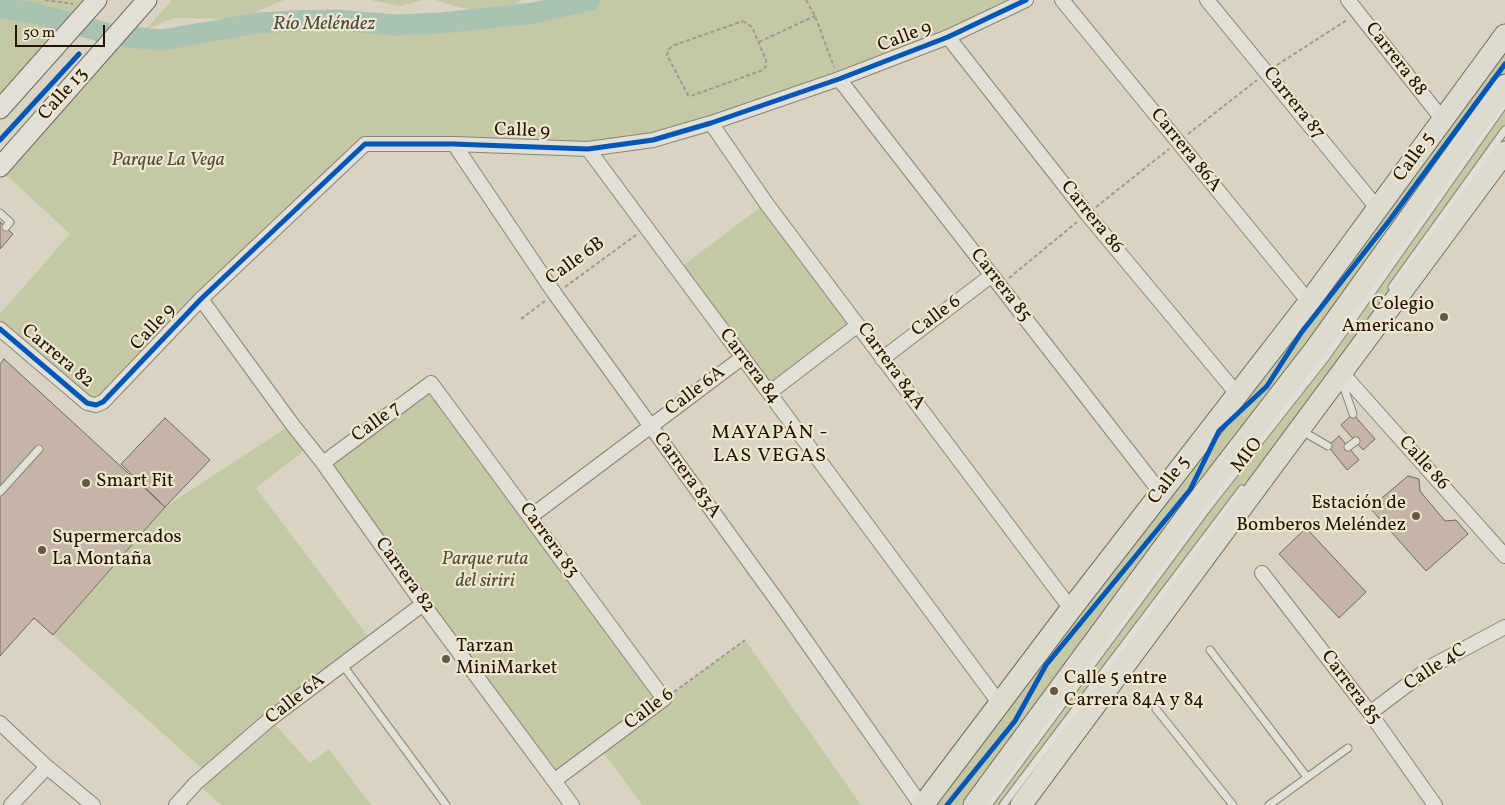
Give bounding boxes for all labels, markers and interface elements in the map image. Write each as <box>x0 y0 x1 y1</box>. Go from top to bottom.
water label: Río Meléndez <box>273 13 375 37</box>
scale bar <box>18 15 108 47</box>
street label: Calle 9 <box>875 17 935 59</box>
street label: Carrera 88 <box>1359 19 1431 101</box>
text: 50 m <box>23 23 55 44</box>
street label: Carrera 87 <box>1257 63 1329 145</box>
street label: Calle 13 <box>34 64 94 126</box>
street label: Carrera 86A <box>1144 105 1226 197</box>
street label: Calle 9 <box>494 120 550 144</box>
street label: Calle 5 <box>1390 129 1440 187</box>
park label: Parque La Vega <box>111 151 225 173</box>
street label: Carrera 86 <box>1055 177 1127 259</box>
street label: Calle 6B <box>542 233 610 291</box>
street label: Carrera 85 <box>964 245 1036 327</box>
street label: Calle 6 <box>908 291 966 343</box>
place label: Colegio Americano <box>1342 295 1434 339</box>
street label: Calle 9 <box>127 300 181 356</box>
marker: Colegio Americano <box>1438 311 1450 323</box>
street label: Carrera 84A <box>851 319 929 415</box>
street label: Carrera 82 <box>16 320 98 394</box>
street label: Carrera 84 <box>713 325 785 409</box>
street label: Calle 6A <box>662 362 730 422</box>
street label: Calle 7 <box>348 398 406 448</box>
district label: MAYAPÁN - LAS VEGAS <box>710 422 830 469</box>
street label: Carrera 83A <box>647 429 725 523</box>
street label: Calle 86 <box>1393 432 1453 496</box>
street label: MIO <box>1227 434 1269 478</box>
street label: Calle 5 <box>1144 452 1196 510</box>
place label: Smart Fit <box>96 472 174 494</box>
marker: Smart Fit <box>80 477 92 489</box>
place label: Estación de Bomberos Meléndez <box>1236 494 1406 538</box>
street label: Carrera 83 <box>513 499 583 583</box>
marker: Estación de Bomberos Meléndez <box>1410 510 1422 522</box>
place label: Supermercados La Montaña <box>52 528 182 572</box>
street label: Carrera 82 <box>369 534 439 618</box>
marker: Supermercados La Montaña <box>36 544 48 556</box>
park label: Parque ruta del siriri <box>442 550 528 594</box>
place label: Tarzan MiniMarket <box>456 637 557 681</box>
street label: Calle 4C <box>1401 639 1471 697</box>
street label: Carrera 85 <box>1315 647 1385 729</box>
marker: Tarzan MiniMarket <box>440 653 452 665</box>
place label: Calle 5 entre Carrera 84A y 84 <box>1064 669 1204 713</box>
street label: Calle 6A <box>262 670 330 730</box>
street label: Calle 6 <box>621 684 679 736</box>
marker: Calle 5 entre Carrera 84A y 84 <box>1048 685 1060 697</box>

